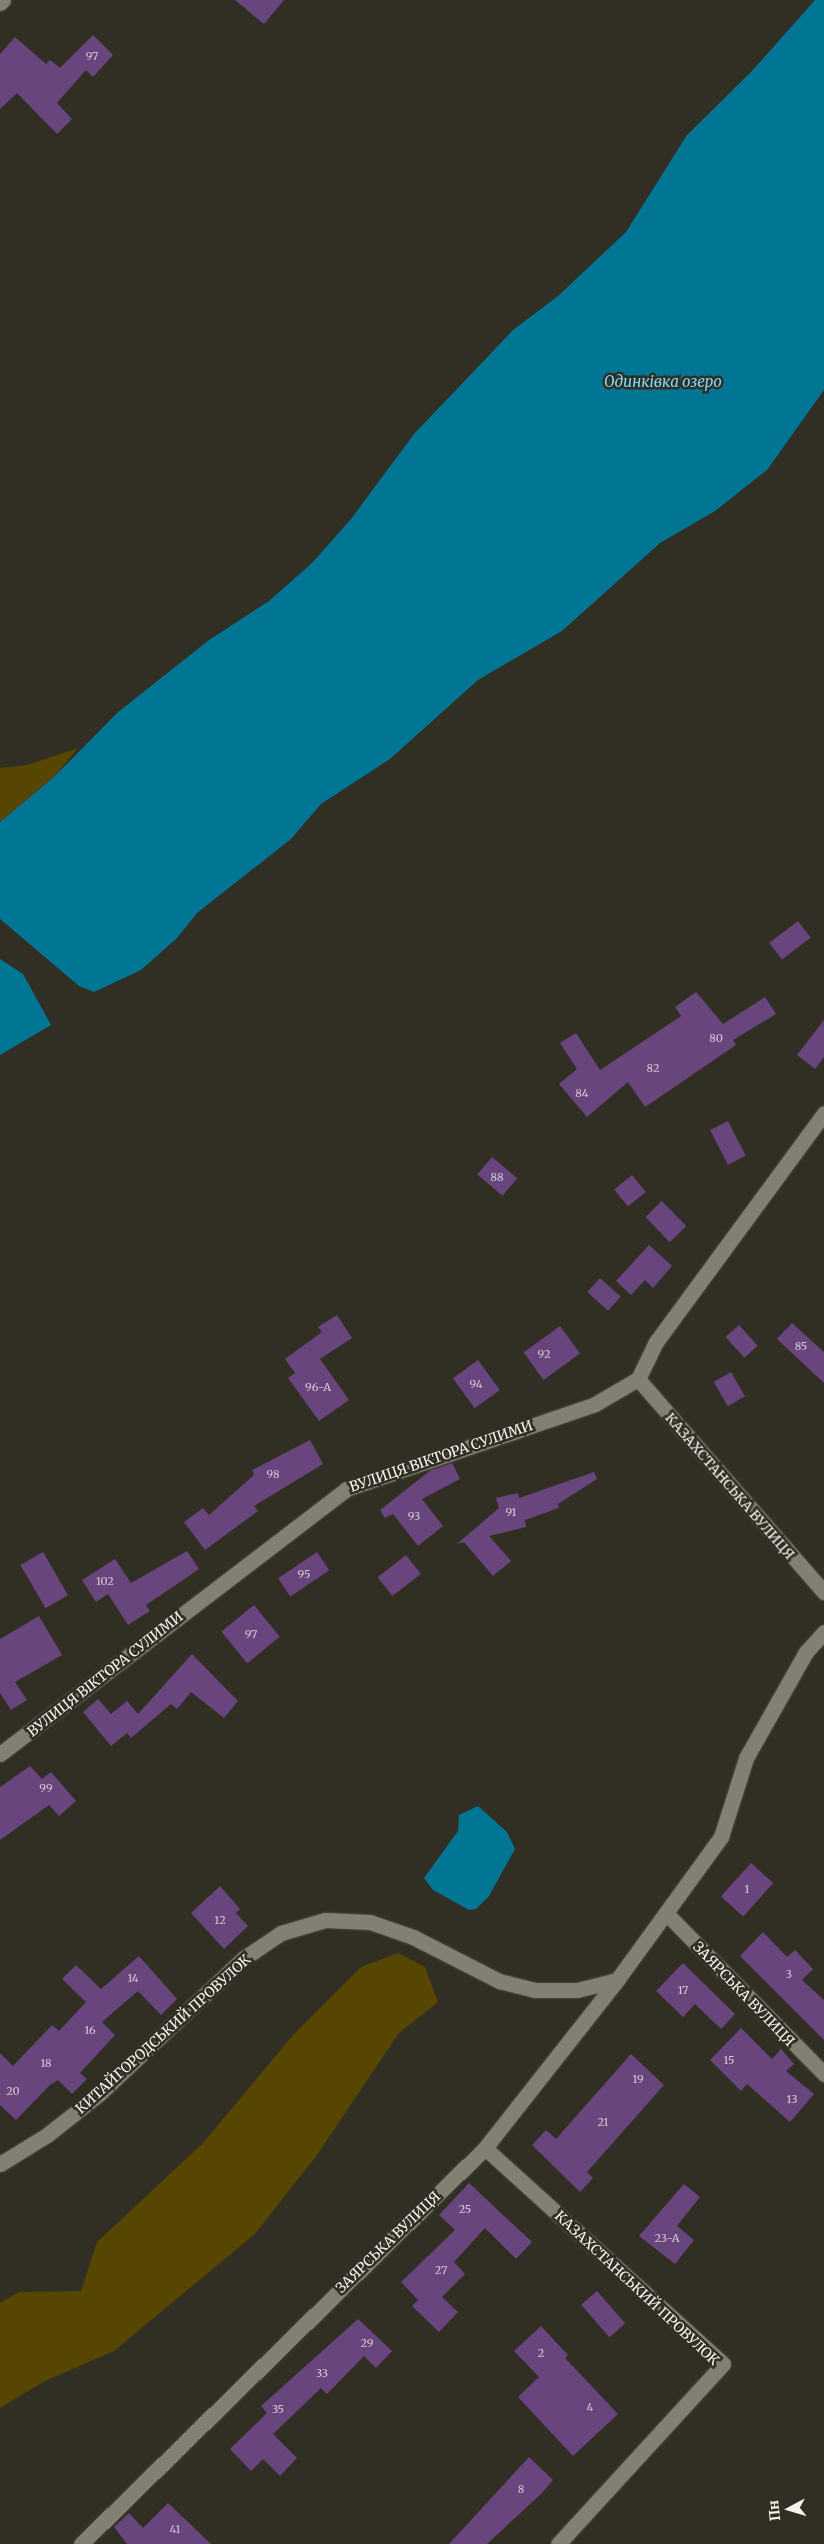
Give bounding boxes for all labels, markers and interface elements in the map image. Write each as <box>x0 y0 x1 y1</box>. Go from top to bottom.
house number: 97 <box>86 49 98 63</box>
water label: Одинківка озеро <box>604 373 722 391</box>
house number: 80 <box>709 1031 723 1045</box>
house number: 82 <box>647 1061 659 1075</box>
house number: 84 <box>575 1086 589 1100</box>
house number: 88 <box>490 1170 504 1184</box>
house number: 85 <box>795 1339 807 1353</box>
house number: 92 <box>538 1347 550 1361</box>
house number: 94 <box>469 1377 483 1391</box>
house number: 96-А <box>305 1380 331 1394</box>
street label: КАЗАХСТАНСЬКА ВУЛИЦЯ <box>662 1409 798 1563</box>
street label: ВУЛИЦЯ ВІКТОРА СУЛИМИ <box>347 1417 535 1495</box>
house number: 98 <box>266 1467 280 1481</box>
house number: 91 <box>505 1505 517 1519</box>
house number: 93 <box>408 1509 420 1523</box>
house number: 95 <box>298 1567 310 1581</box>
house number: 102 <box>96 1574 114 1588</box>
street label: ВУЛИЦЯ ВІКТОРА СУЛИМИ <box>24 1608 186 1740</box>
house number: 97 <box>245 1627 257 1641</box>
house number: 99 <box>39 1781 53 1795</box>
house number: 1 <box>745 1882 749 1896</box>
house number: 12 <box>214 1913 226 1927</box>
street label: ЗАЯРСЬКА ВУЛИЦЯ <box>690 1938 798 2050</box>
street label: КИТАЙГОРОДСЬКИЙ ПРОВУЛОК <box>72 1951 254 2117</box>
house number: 3 <box>786 1967 792 1981</box>
house number: 14 <box>127 1971 139 1985</box>
house number: 17 <box>678 1983 688 1997</box>
house number: 16 <box>84 2023 96 2037</box>
house number: 15 <box>723 2053 735 2067</box>
house number: 18 <box>40 2056 52 2070</box>
house number: 19 <box>632 2072 644 2086</box>
house number: 20 <box>6 2084 20 2098</box>
house number: 13 <box>787 2092 797 2106</box>
house number: 21 <box>597 2115 609 2129</box>
street label: ЗАЯРСЬКА ВУЛИЦЯ <box>332 2188 444 2296</box>
house number: 25 <box>459 2202 471 2216</box>
street label: КАЗАХСТАНСЬКИЙ ПРОВУЛОК <box>551 2207 723 2369</box>
house number: 23-А <box>655 2231 679 2245</box>
house number: 27 <box>435 2263 447 2277</box>
house number: 29 <box>361 2336 373 2350</box>
house number: 2 <box>538 2346 544 2360</box>
house number: 33 <box>316 2366 328 2380</box>
house number: 4 <box>587 2400 593 2414</box>
house number: 35 <box>272 2402 284 2416</box>
house number: 8 <box>518 2482 524 2496</box>
north arrow <box>764 2484 814 2534</box>
text: Пн <box>764 2499 784 2522</box>
house number: 41 <box>170 2522 180 2536</box>

